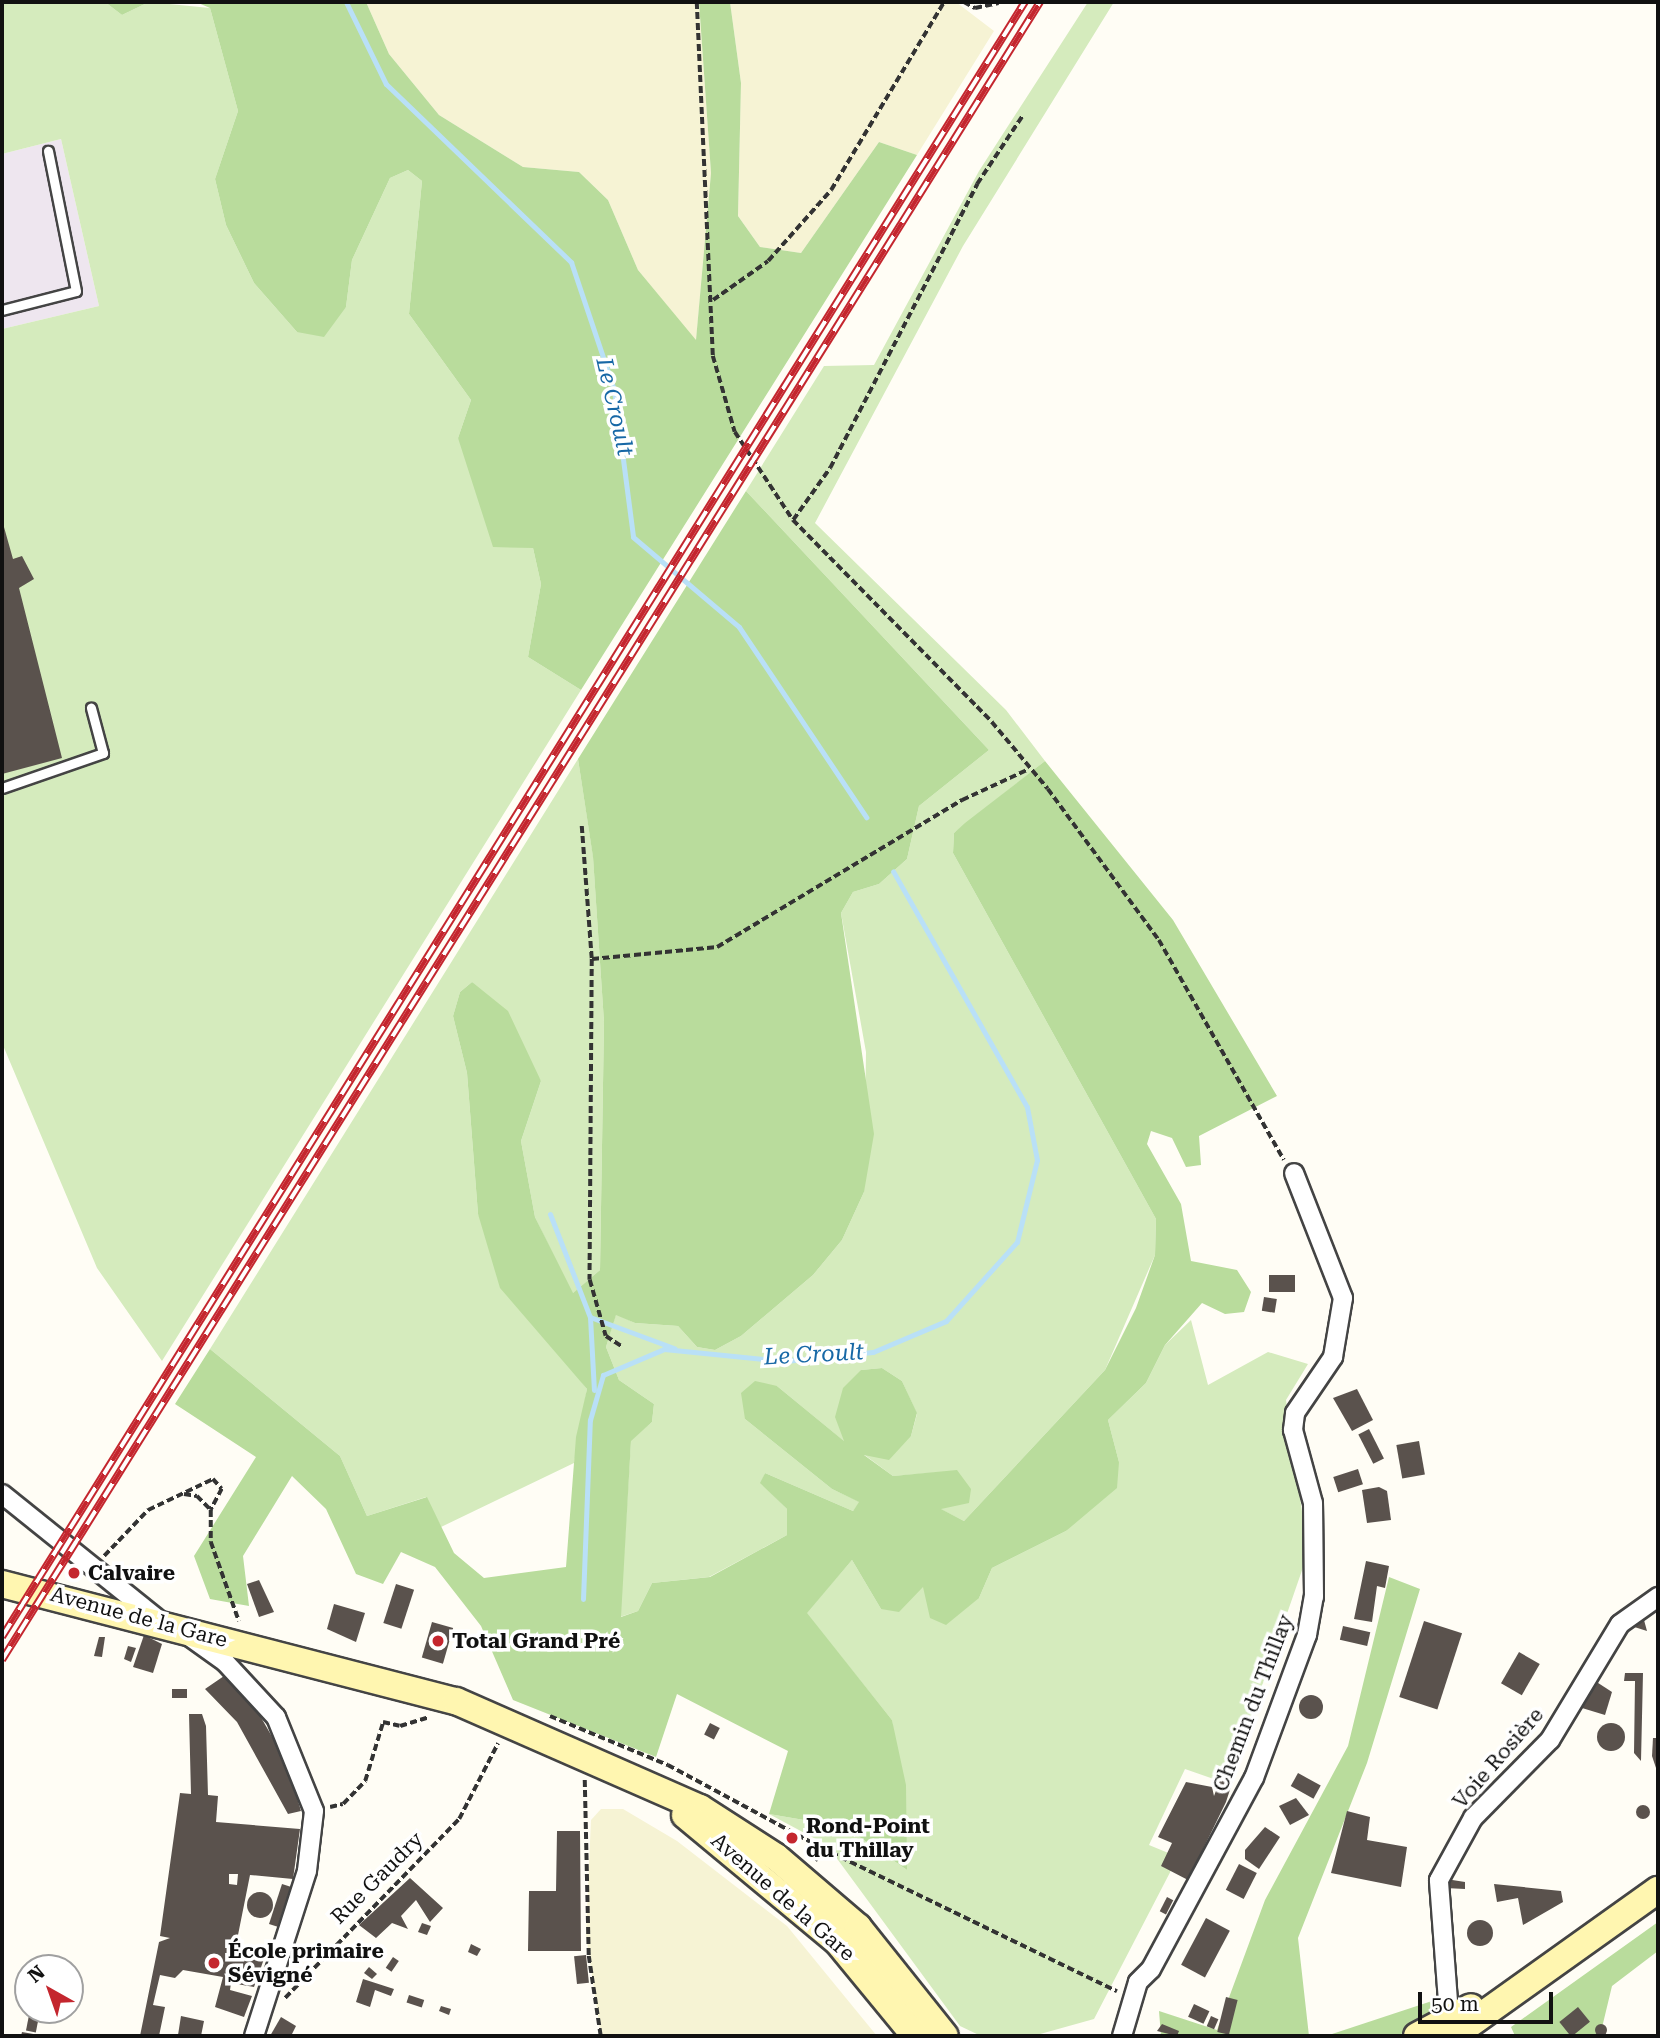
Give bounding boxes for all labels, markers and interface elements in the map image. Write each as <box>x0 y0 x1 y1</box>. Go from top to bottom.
water label: Le Croult <box>589 355 639 459</box>
water label: Le Croult <box>763 1339 865 1371</box>
place label: Calvaire <box>88 1560 175 1586</box>
marker: Calvaire <box>66 1565 82 1581</box>
street label: Avenue de la Gare <box>48 1581 230 1653</box>
street label: Chemin du Thillay <box>1208 1611 1298 1795</box>
place label: Total Grand Pré <box>452 1628 620 1654</box>
marker: Total Grand Pré <box>430 1633 446 1649</box>
street label: Voie Rosière <box>1447 1702 1549 1814</box>
place label: Rond-Point du Thillay <box>806 1813 930 1863</box>
street label: Rue Gaudry <box>326 1827 428 1929</box>
street label: Avenue de la Gare <box>706 1828 860 1966</box>
marker: Rond-Point du Thillay <box>784 1830 800 1846</box>
place label: École primaire Sévigné <box>228 1938 384 1988</box>
north arrow <box>14 1954 84 2024</box>
marker: École primaire Sévigné <box>206 1955 222 1971</box>
text: N <box>23 1961 49 1988</box>
scale bar <box>1422 1979 1557 2023</box>
text: 50 m <box>1431 1992 1479 2016</box>

